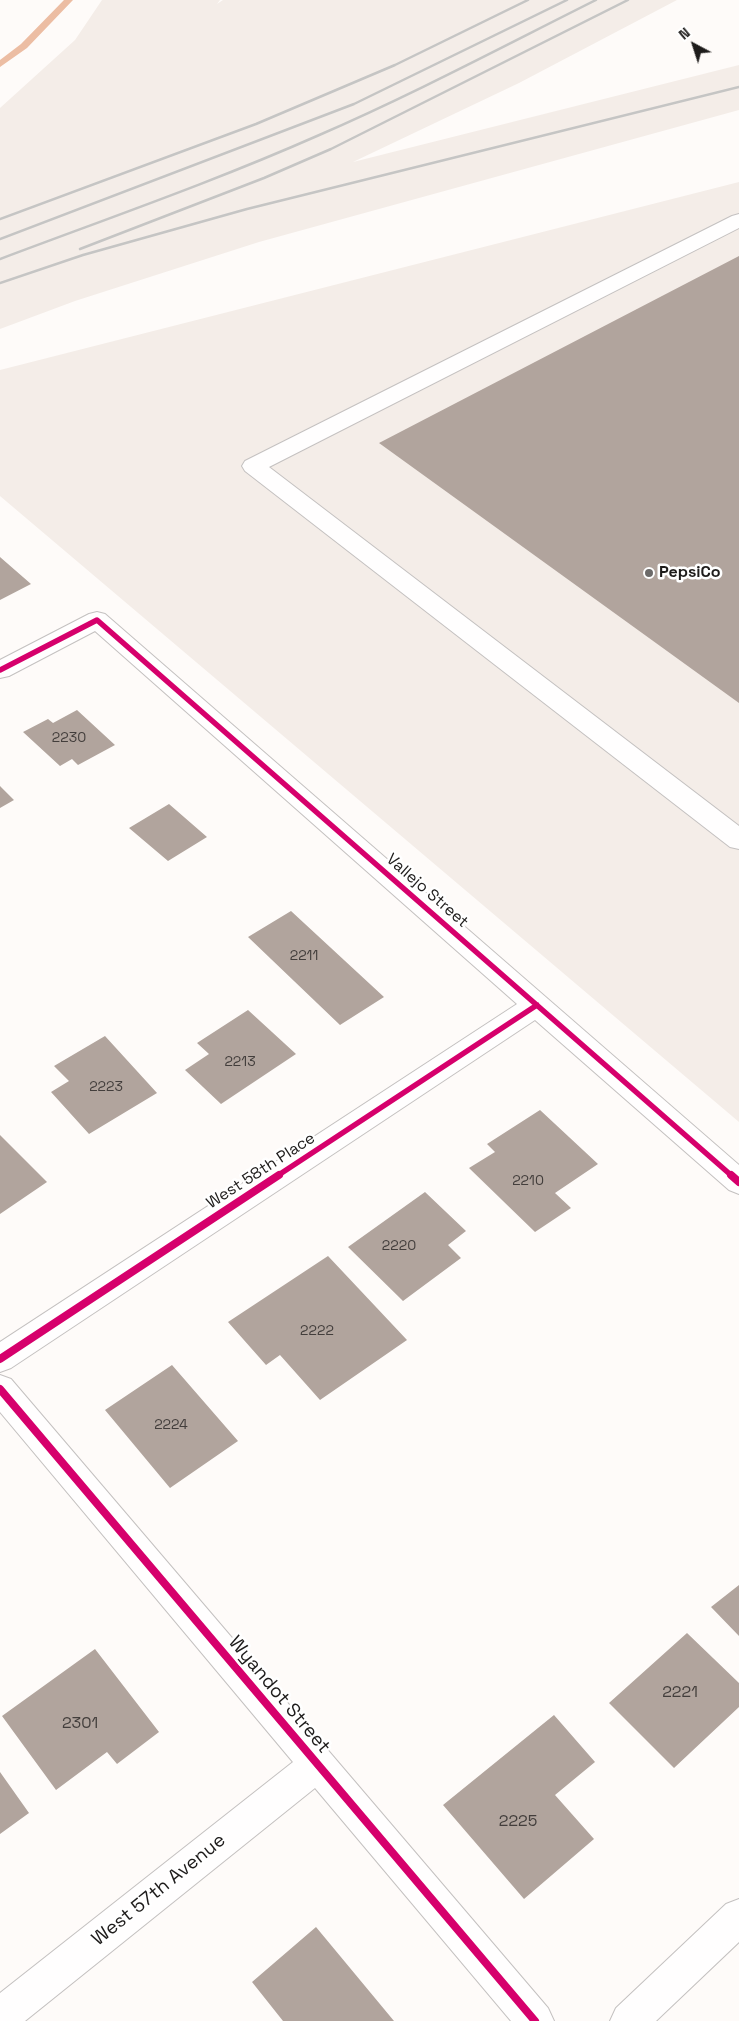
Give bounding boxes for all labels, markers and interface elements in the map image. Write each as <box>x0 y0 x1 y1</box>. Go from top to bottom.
north arrow <box>669 20 719 70</box>
text: N <box>675 24 694 43</box>
place label: PepsiCo <box>659 563 721 583</box>
marker: PepsiCo <box>643 567 655 579</box>
house number: 2230 <box>52 730 86 746</box>
street label: Vallejo Street <box>382 850 472 932</box>
house number: 2211 <box>290 948 318 964</box>
house number: 2213 <box>224 1054 256 1070</box>
house number: 2223 <box>89 1079 123 1095</box>
street label: West 58th Place <box>203 1129 319 1213</box>
house number: 2210 <box>512 1173 544 1189</box>
house number: 2220 <box>382 1238 416 1254</box>
house number: 2222 <box>300 1323 334 1339</box>
house number: 2224 <box>154 1417 188 1433</box>
street label: Wyandot Street <box>223 1632 335 1758</box>
house number: 2221 <box>662 1683 698 1703</box>
house number: 2301 <box>62 1714 98 1734</box>
house number: 2225 <box>499 1812 537 1832</box>
street label: West 57th Avenue <box>88 1829 230 1951</box>

